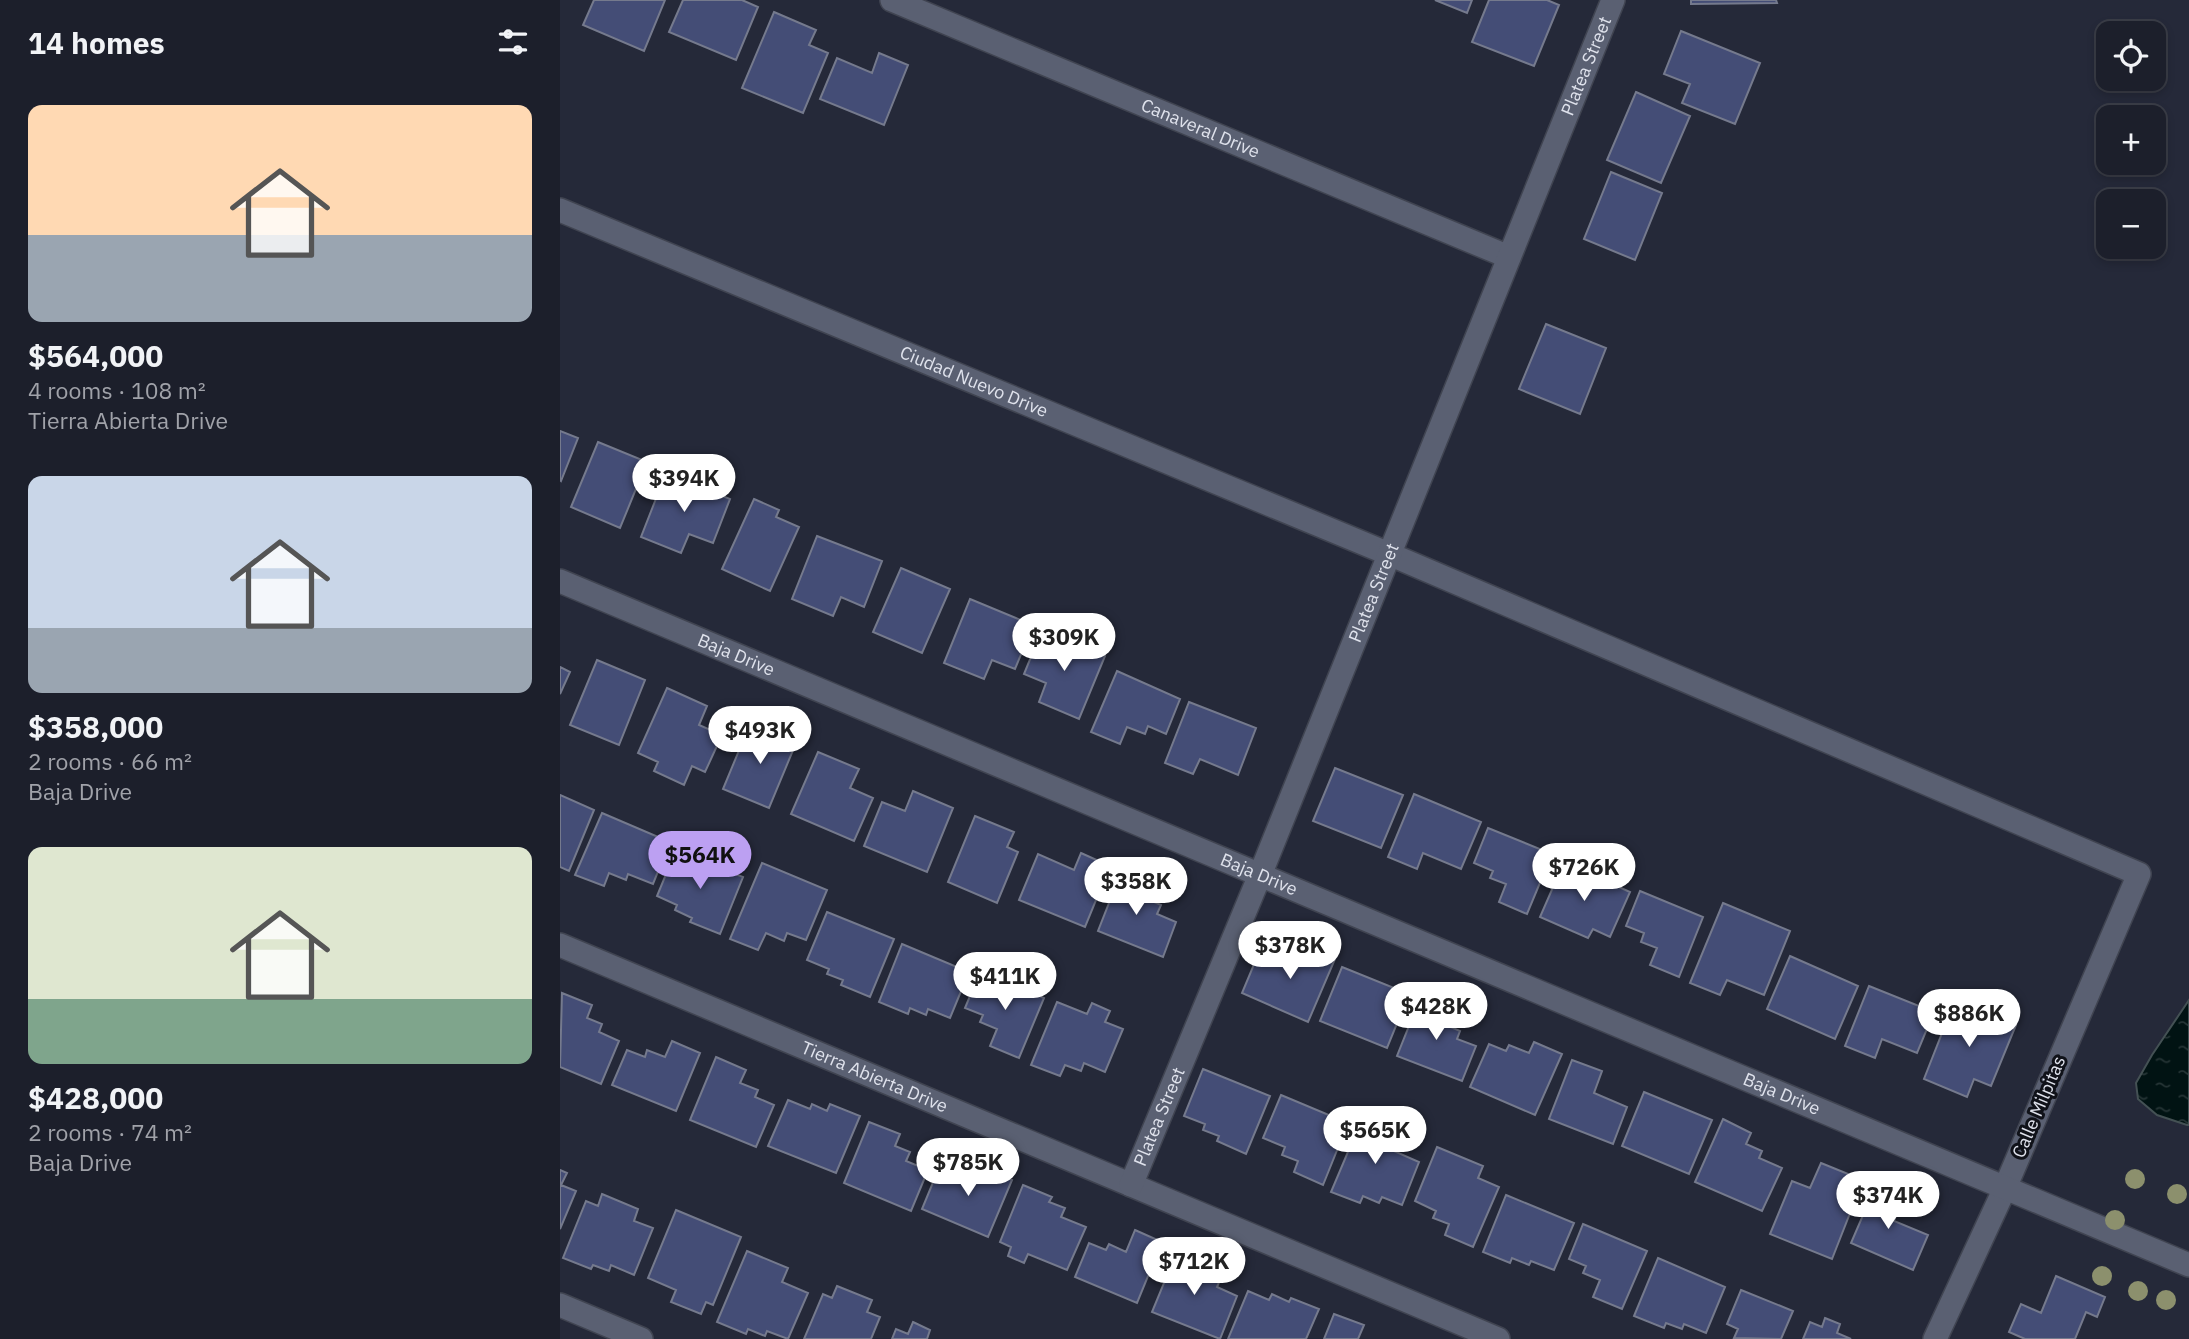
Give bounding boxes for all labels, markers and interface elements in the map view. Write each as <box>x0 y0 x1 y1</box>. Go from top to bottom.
street label: Platea Street <box>1556 13 1616 119</box>
map controls <box>2096 21 2166 259</box>
button: locate <box>2096 21 2166 91</box>
text: 14 homes <box>28 23 165 62</box>
icon: filters <box>494 23 532 61</box>
street label: Canaveral Drive <box>1138 93 1263 163</box>
button: + <box>2096 105 2166 175</box>
icon: home <box>217 150 343 276</box>
button: − <box>2096 189 2166 259</box>
text: $564,000 <box>28 336 163 375</box>
street label: Ciudad Nuevo Drive <box>896 340 1052 422</box>
text: 4 rooms · 108 m² <box>28 375 206 405</box>
text: Tierra Abierta Drive <box>28 405 228 435</box>
pin: $394K <box>635 454 733 514</box>
text: $394K <box>648 462 720 492</box>
icon: home <box>217 521 343 647</box>
street label: Platea Street <box>1343 540 1404 646</box>
pin: $309K <box>1015 614 1113 673</box>
text: $309K <box>1028 621 1100 651</box>
street label: Baja Drive <box>694 628 778 681</box>
pin: $493K <box>711 706 809 766</box>
text: $358,000 <box>28 707 163 746</box>
text: $493K <box>724 714 796 744</box>
text: 2 rooms · 66 m² <box>28 746 192 776</box>
text: Baja Drive <box>28 776 132 806</box>
pin: $564K <box>651 832 749 891</box>
text: $564K <box>664 839 736 869</box>
pin: $726K <box>1535 844 1633 903</box>
street label: Baja Drive <box>1217 848 1301 900</box>
text: $726K <box>1548 851 1620 881</box>
pin: $358K <box>1087 858 1185 917</box>
text: $358K <box>1100 865 1172 895</box>
icon: home <box>217 892 343 1018</box>
pin: $378K <box>1241 922 1339 981</box>
text: $378K <box>1254 929 1326 959</box>
pin: $411K <box>956 953 1054 1012</box>
text: $411K <box>969 960 1041 990</box>
pin: $428K <box>1387 982 1485 1042</box>
text: $428K <box>1400 990 1472 1020</box>
pin: $886K <box>1920 990 2018 1049</box>
text: $886K <box>1933 997 2005 1027</box>
street label: Tierra Abierta Drive <box>798 1036 951 1118</box>
street label: Calle Milpitas <box>2007 1052 2070 1161</box>
street label: Platea Street <box>1128 1064 1190 1169</box>
street label: Baja Drive <box>1740 1067 1824 1120</box>
text: $428,000 <box>28 1078 163 1117</box>
pin: $565K <box>1326 1106 1424 1166</box>
text: $565K <box>1339 1114 1411 1144</box>
text: 2 rooms · 74 m² <box>28 1117 192 1147</box>
pin: $785K <box>919 1138 1017 1198</box>
text: $785K <box>932 1146 1004 1176</box>
text: Baja Drive <box>28 1147 132 1177</box>
pin: $374K <box>1839 1172 1937 1231</box>
text: $374K <box>1852 1179 1924 1209</box>
pin: $712K <box>1145 1238 1243 1297</box>
text: $712K <box>1158 1245 1230 1275</box>

